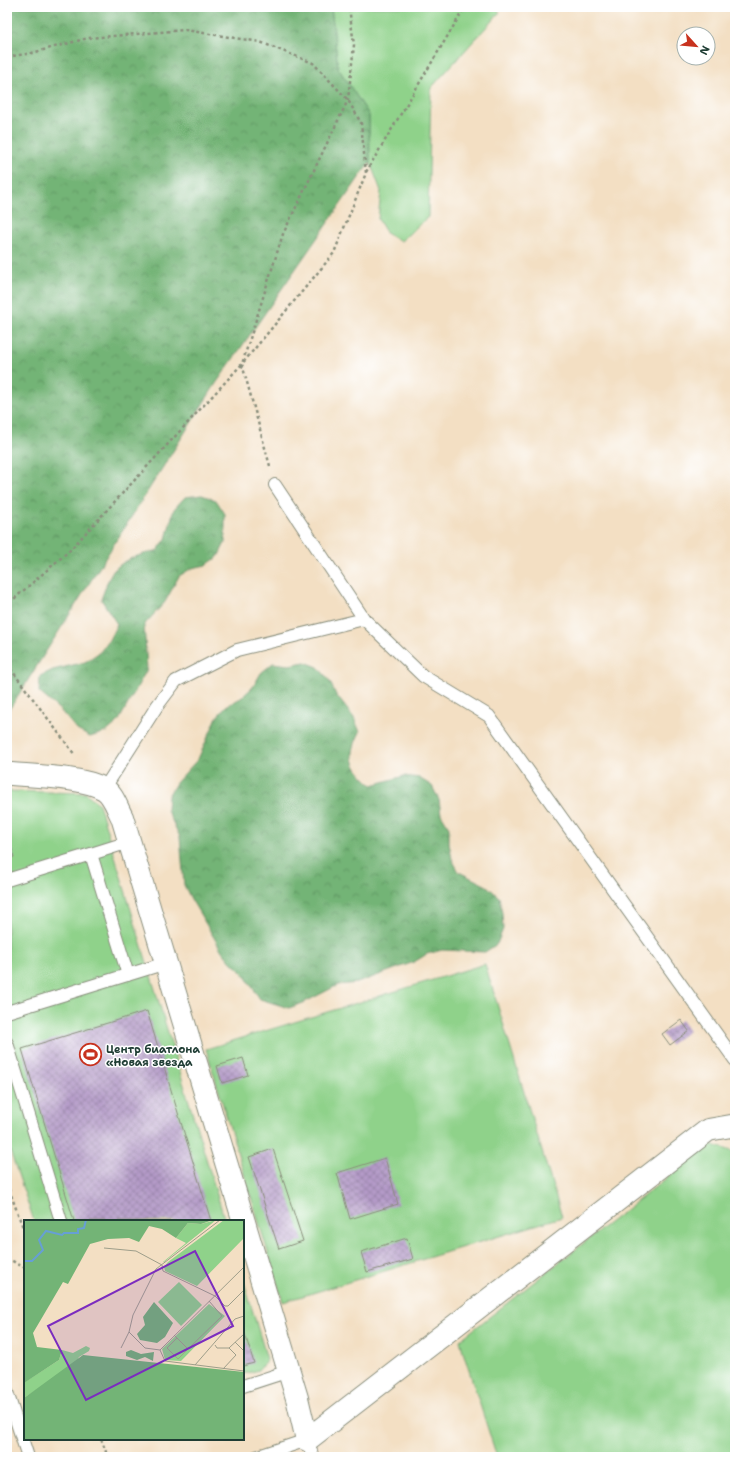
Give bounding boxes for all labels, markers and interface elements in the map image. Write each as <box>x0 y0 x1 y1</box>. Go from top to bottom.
north arrow <box>676 26 716 66</box>
text: N <box>696 43 713 58</box>
sports icon: Центр биатлона «Новая звезда <box>78 1042 104 1068</box>
place label: Центр биатлона «Новая звезда <box>106 1042 200 1070</box>
inset map <box>24 1220 244 1440</box>

